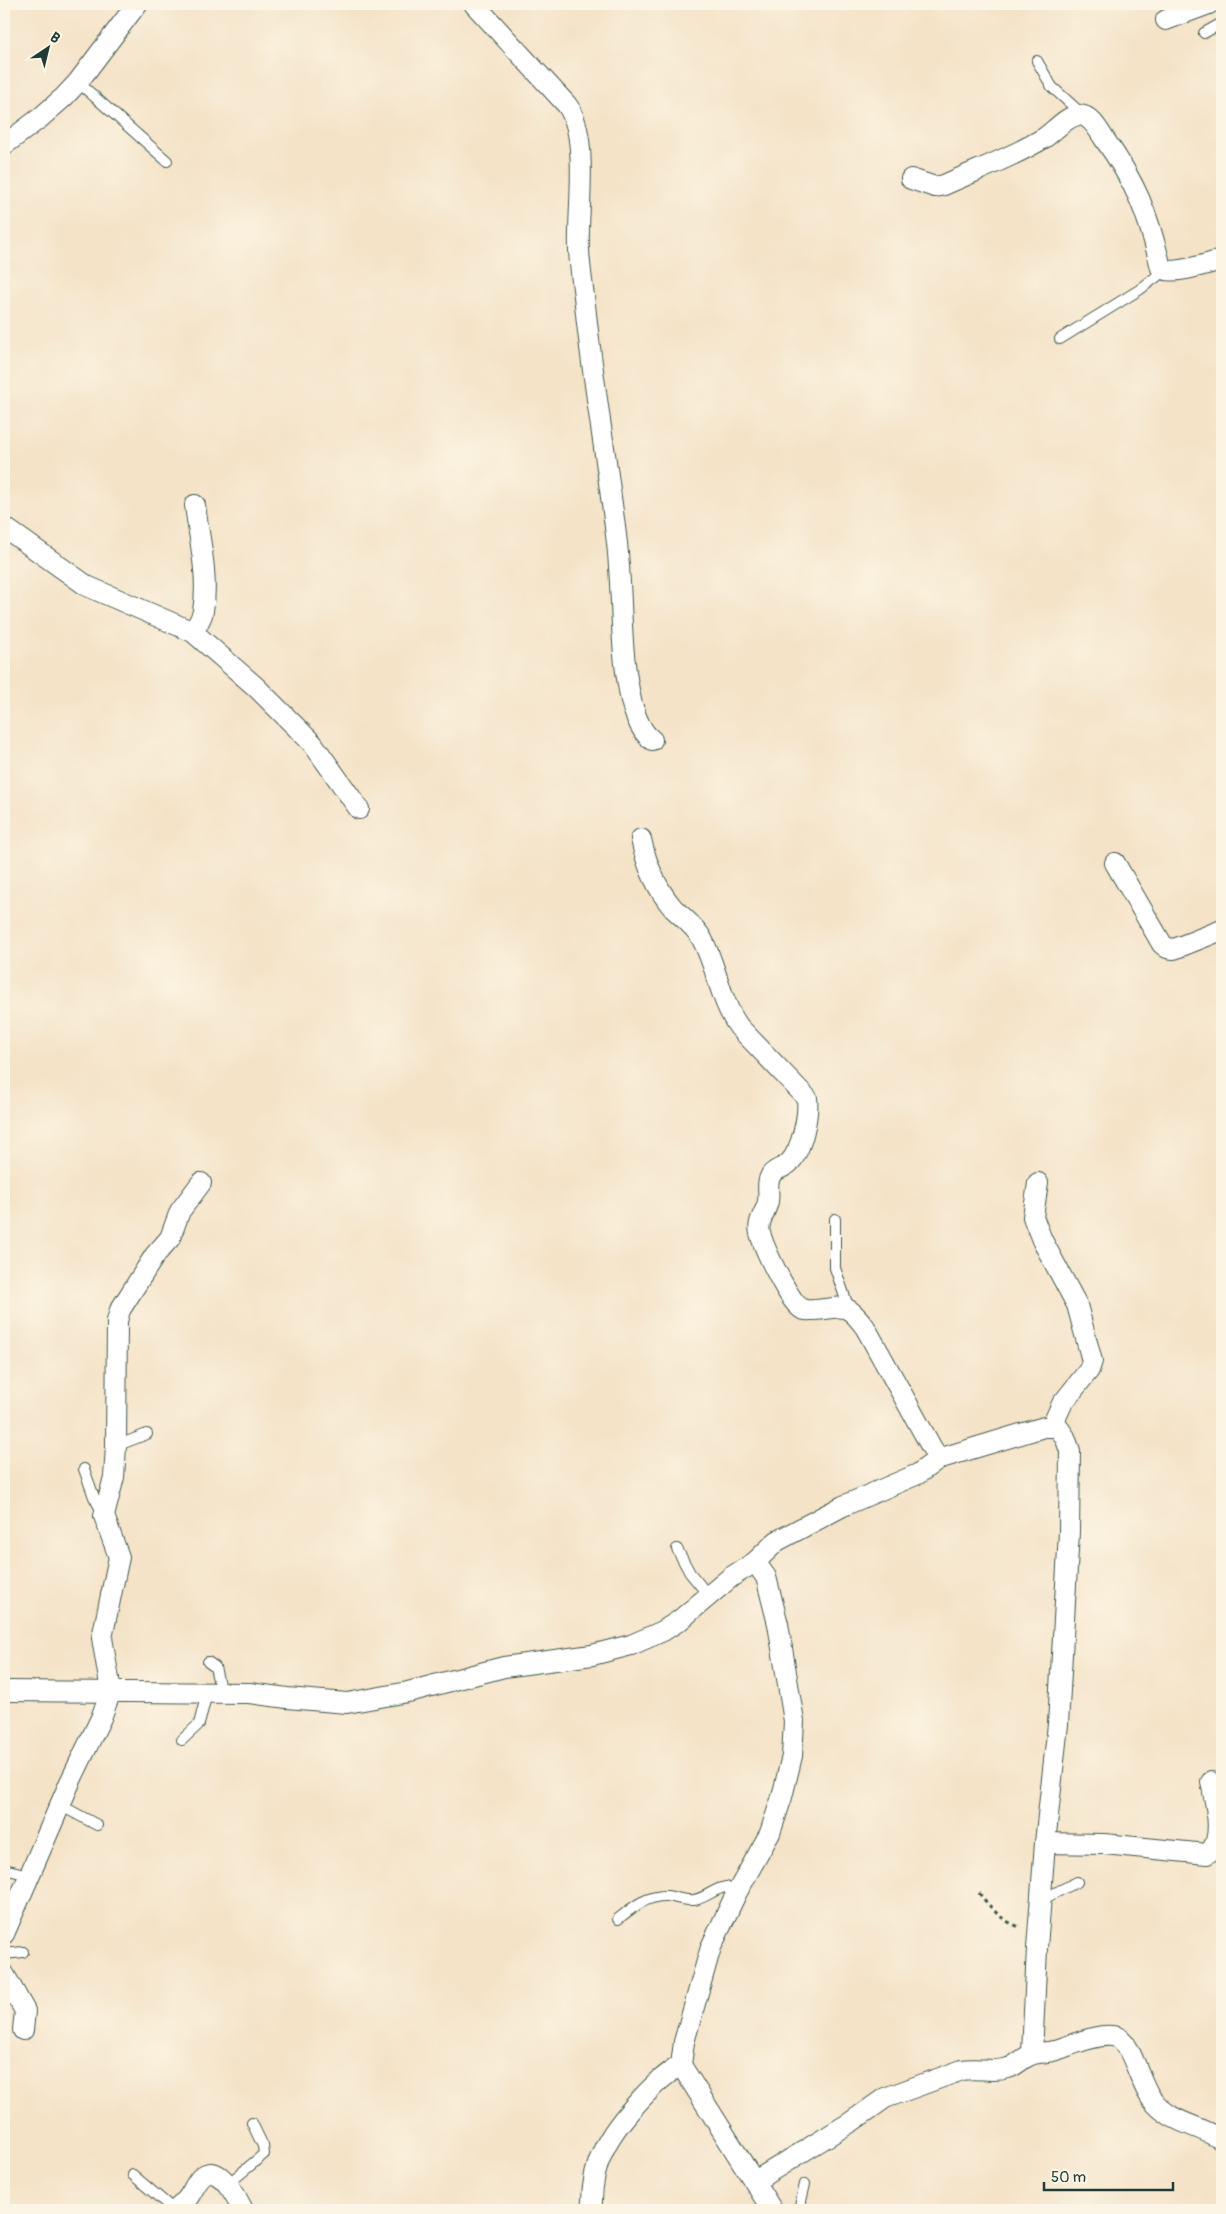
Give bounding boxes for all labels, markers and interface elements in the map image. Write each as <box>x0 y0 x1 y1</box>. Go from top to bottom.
north arrow <box>22 22 72 72</box>
text: B <box>47 29 63 47</box>
scale bar <box>1044 2159 1172 2191</box>
text: 50 m <box>1051 2168 1086 2187</box>

